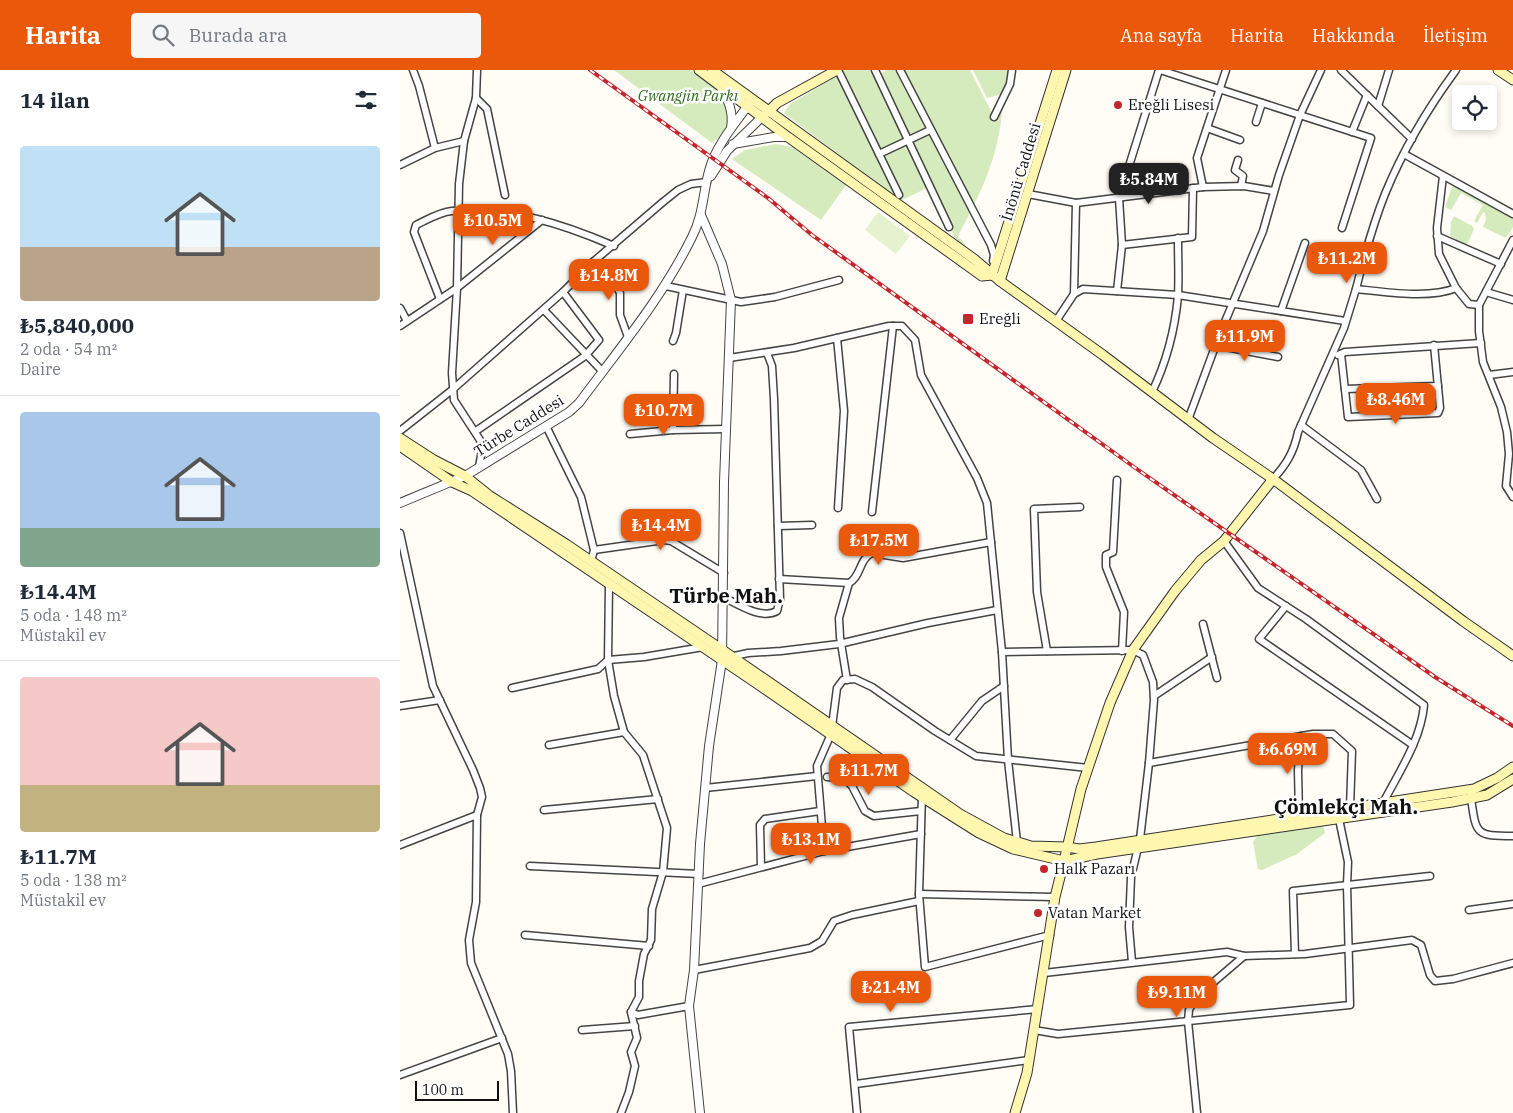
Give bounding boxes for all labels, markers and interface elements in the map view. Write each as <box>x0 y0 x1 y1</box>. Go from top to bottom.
search box <box>131 13 481 58</box>
text: Harita <box>25 19 101 51</box>
icon: search <box>149 21 177 49</box>
text: Burada ara <box>189 23 287 47</box>
text: Ana sayfa <box>1120 24 1202 47</box>
text: Harita <box>1230 24 1284 47</box>
text: Hakkında <box>1312 24 1395 47</box>
text: İletişim <box>1423 24 1488 47</box>
map controls <box>1452 85 1497 130</box>
button: locate <box>1452 85 1497 130</box>
text: 14 ilan <box>20 86 90 114</box>
icon: filters <box>352 86 380 114</box>
park label: Gwangjin Parkı <box>638 86 739 105</box>
place label: Ereğli Lisesi <box>1128 95 1215 114</box>
marker: Ereğli Lisesi <box>1112 99 1124 111</box>
street label: İnönü Caddesi <box>997 120 1045 223</box>
pin: ₺5.84M <box>1108 162 1190 205</box>
text: ₺5.84M <box>1120 169 1178 189</box>
icon: home <box>155 179 245 269</box>
pin: ₺10.5M <box>452 204 534 246</box>
text: ₺10.5M <box>464 210 522 230</box>
pin: ₺11.2M <box>1306 242 1388 284</box>
text: ₺11.2M <box>1318 248 1376 268</box>
pin: ₺14.8M <box>568 258 650 301</box>
text: ₺14.8M <box>580 265 638 285</box>
place label: Ereğli <box>979 309 1021 328</box>
text: ₺5,840,000 <box>20 311 134 339</box>
marker: Ereğli <box>961 312 975 326</box>
pin: ₺11.9M <box>1204 320 1286 362</box>
text: ₺11.9M <box>1216 326 1274 346</box>
text: 2 oda · 54 m² <box>20 339 117 359</box>
text: Daire <box>20 359 61 379</box>
pin: ₺8.46M <box>1355 382 1437 425</box>
text: ₺8.46M <box>1367 389 1425 409</box>
street label: Türbe Caddesi <box>470 390 567 461</box>
pin: ₺10.7M <box>623 394 705 436</box>
text: ₺10.7M <box>635 400 693 420</box>
icon: home <box>155 444 245 534</box>
pin: ₺14.4M <box>620 508 702 551</box>
text: ₺14.4M <box>632 515 690 535</box>
pin: ₺17.5M <box>838 524 920 566</box>
text: ₺17.5M <box>850 530 908 550</box>
text: ₺14.4M <box>20 577 97 605</box>
district label: Türbe Mah. <box>669 582 783 609</box>
text: 5 oda · 148 m² <box>20 605 127 625</box>
text: Müstakil ev <box>20 625 106 645</box>
icon: home <box>155 709 245 799</box>
pin: ₺6.69M <box>1247 732 1329 775</box>
text: ₺6.69M <box>1259 739 1317 759</box>
pin: ₺11.7M <box>828 754 910 796</box>
text: ₺11.7M <box>840 760 898 780</box>
district label: Çömlekçi Mah. <box>1274 793 1418 820</box>
pin: ₺13.1M <box>770 822 852 865</box>
text: ₺13.1M <box>782 829 840 849</box>
text: ₺11.7M <box>20 842 97 870</box>
place label: Halk Pazarı <box>1054 859 1136 878</box>
marker: Halk Pazarı <box>1038 863 1050 875</box>
text: 5 oda · 138 m² <box>20 870 127 890</box>
text: Müstakil ev <box>20 890 106 910</box>
place label: Vatan Market <box>1048 903 1141 922</box>
marker: Vatan Market <box>1032 907 1044 919</box>
pin: ₺21.4M <box>850 970 932 1013</box>
pin: ₺9.11M <box>1136 976 1218 1018</box>
text: ₺21.4M <box>862 977 920 997</box>
text: ₺9.11M <box>1148 982 1206 1002</box>
scale bar <box>415 1078 499 1101</box>
text: 100 m <box>422 1081 464 1099</box>

